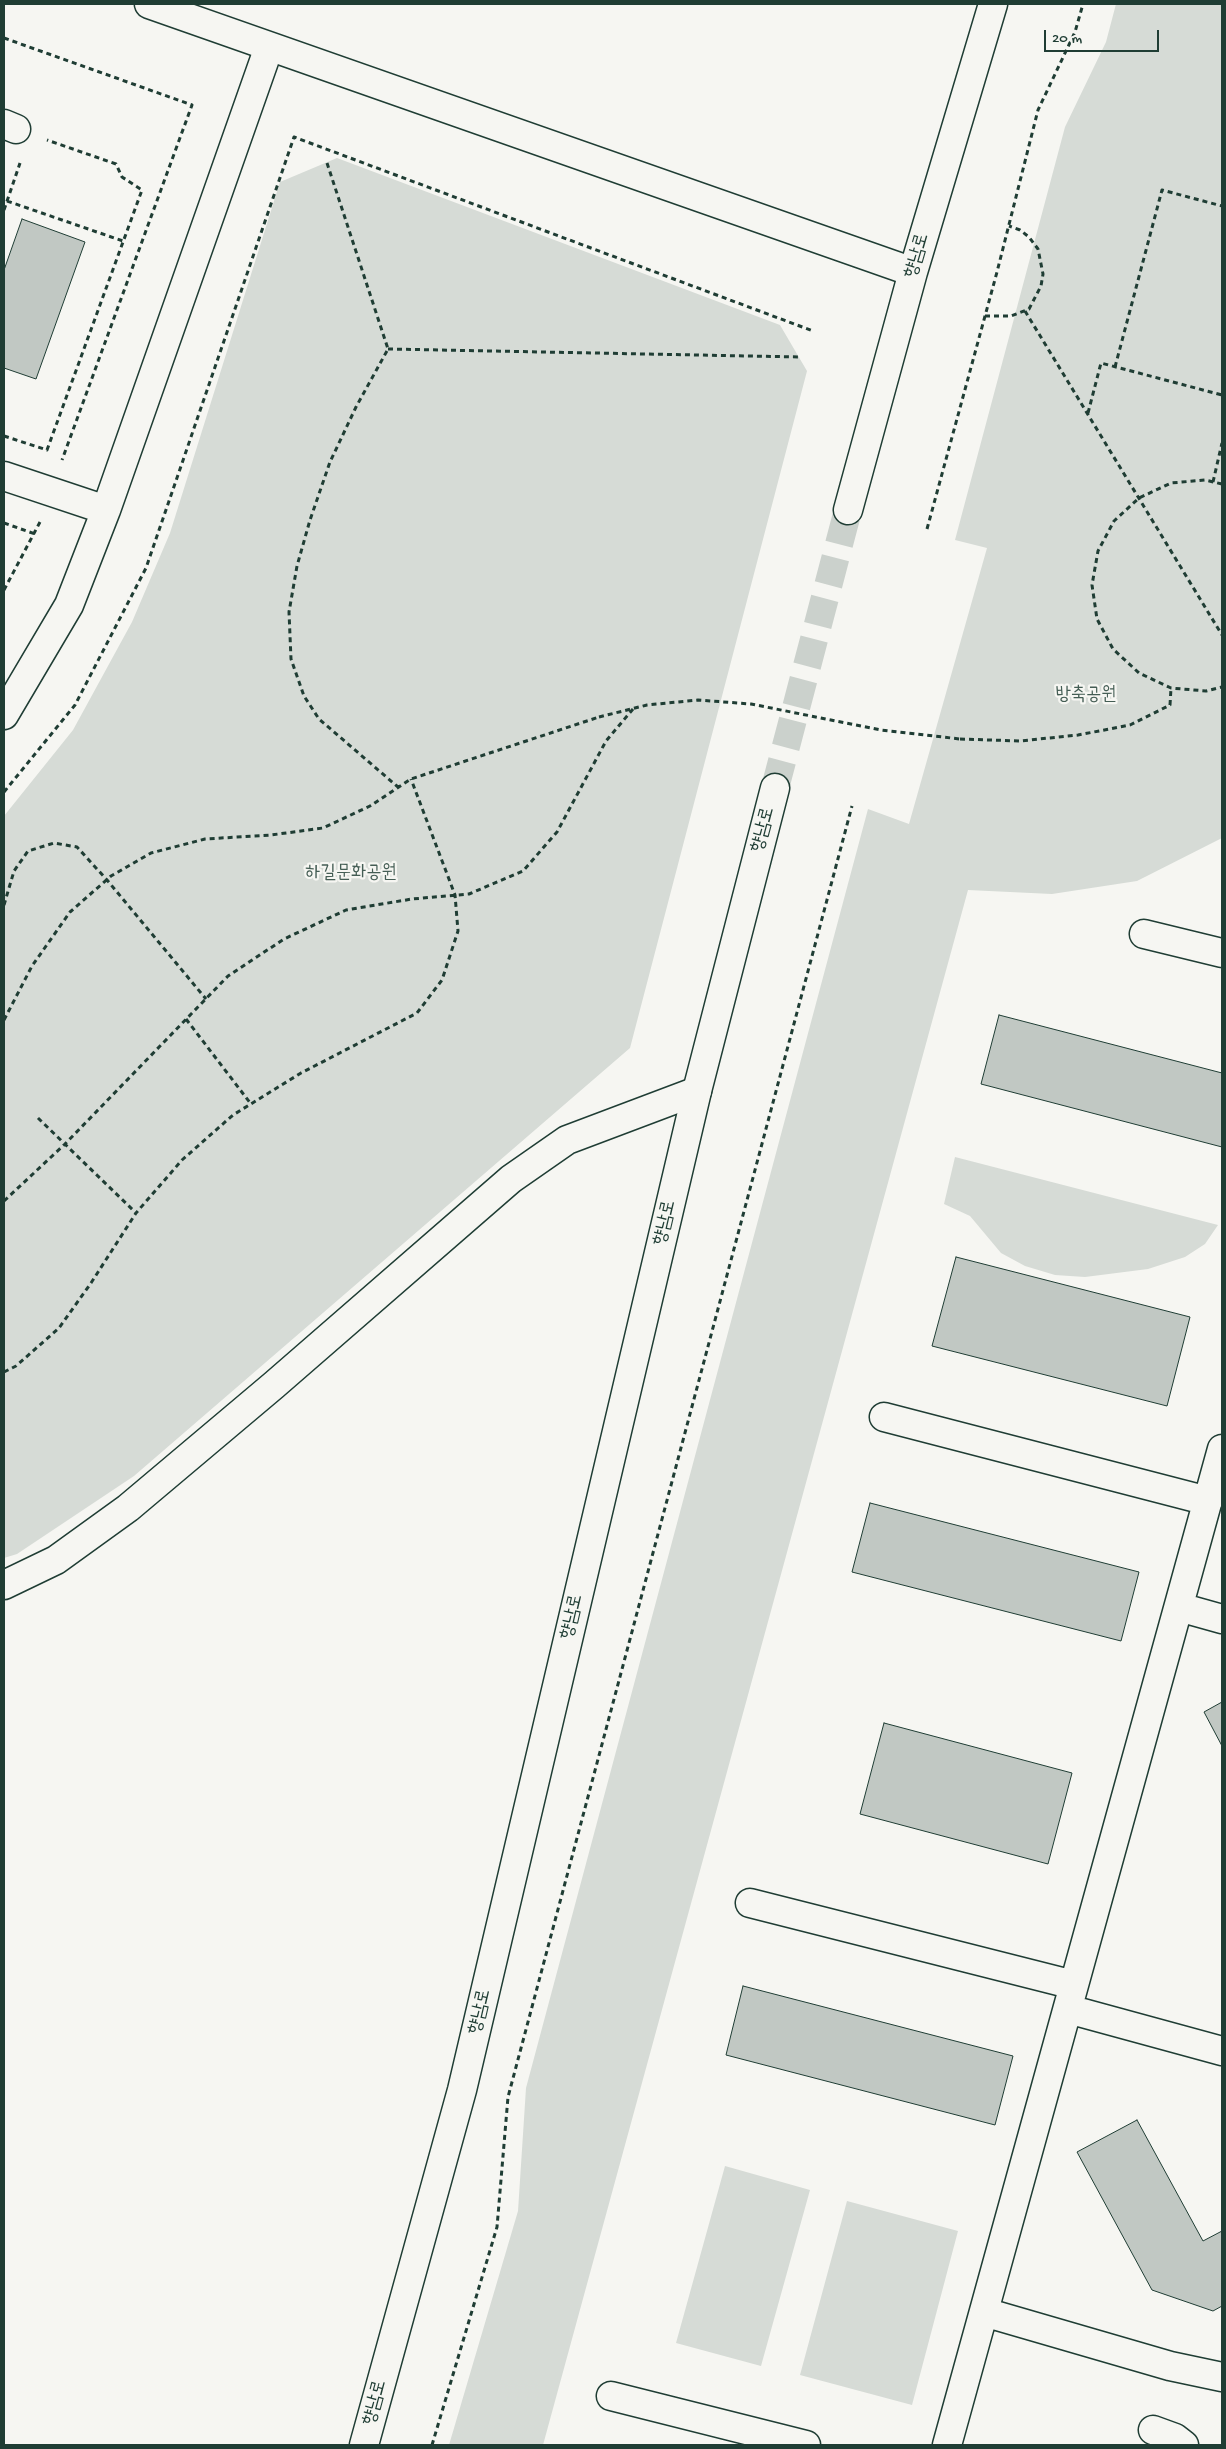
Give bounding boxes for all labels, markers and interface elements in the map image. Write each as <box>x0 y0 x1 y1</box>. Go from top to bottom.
scale bar <box>1046 20 1161 52</box>
text: 20 m <box>1052 30 1082 48</box>
street label: 향남로 <box>901 231 935 281</box>
park label: 방축공원 <box>1055 685 1117 707</box>
street label: 향남로 <box>747 805 781 855</box>
park label: 하길문화공원 <box>305 863 397 885</box>
street label: 향남로 <box>650 1198 682 1248</box>
street label: 향남로 <box>557 1592 589 1642</box>
street label: 향남로 <box>465 1987 497 2037</box>
street label: 향남로 <box>359 2378 393 2428</box>

